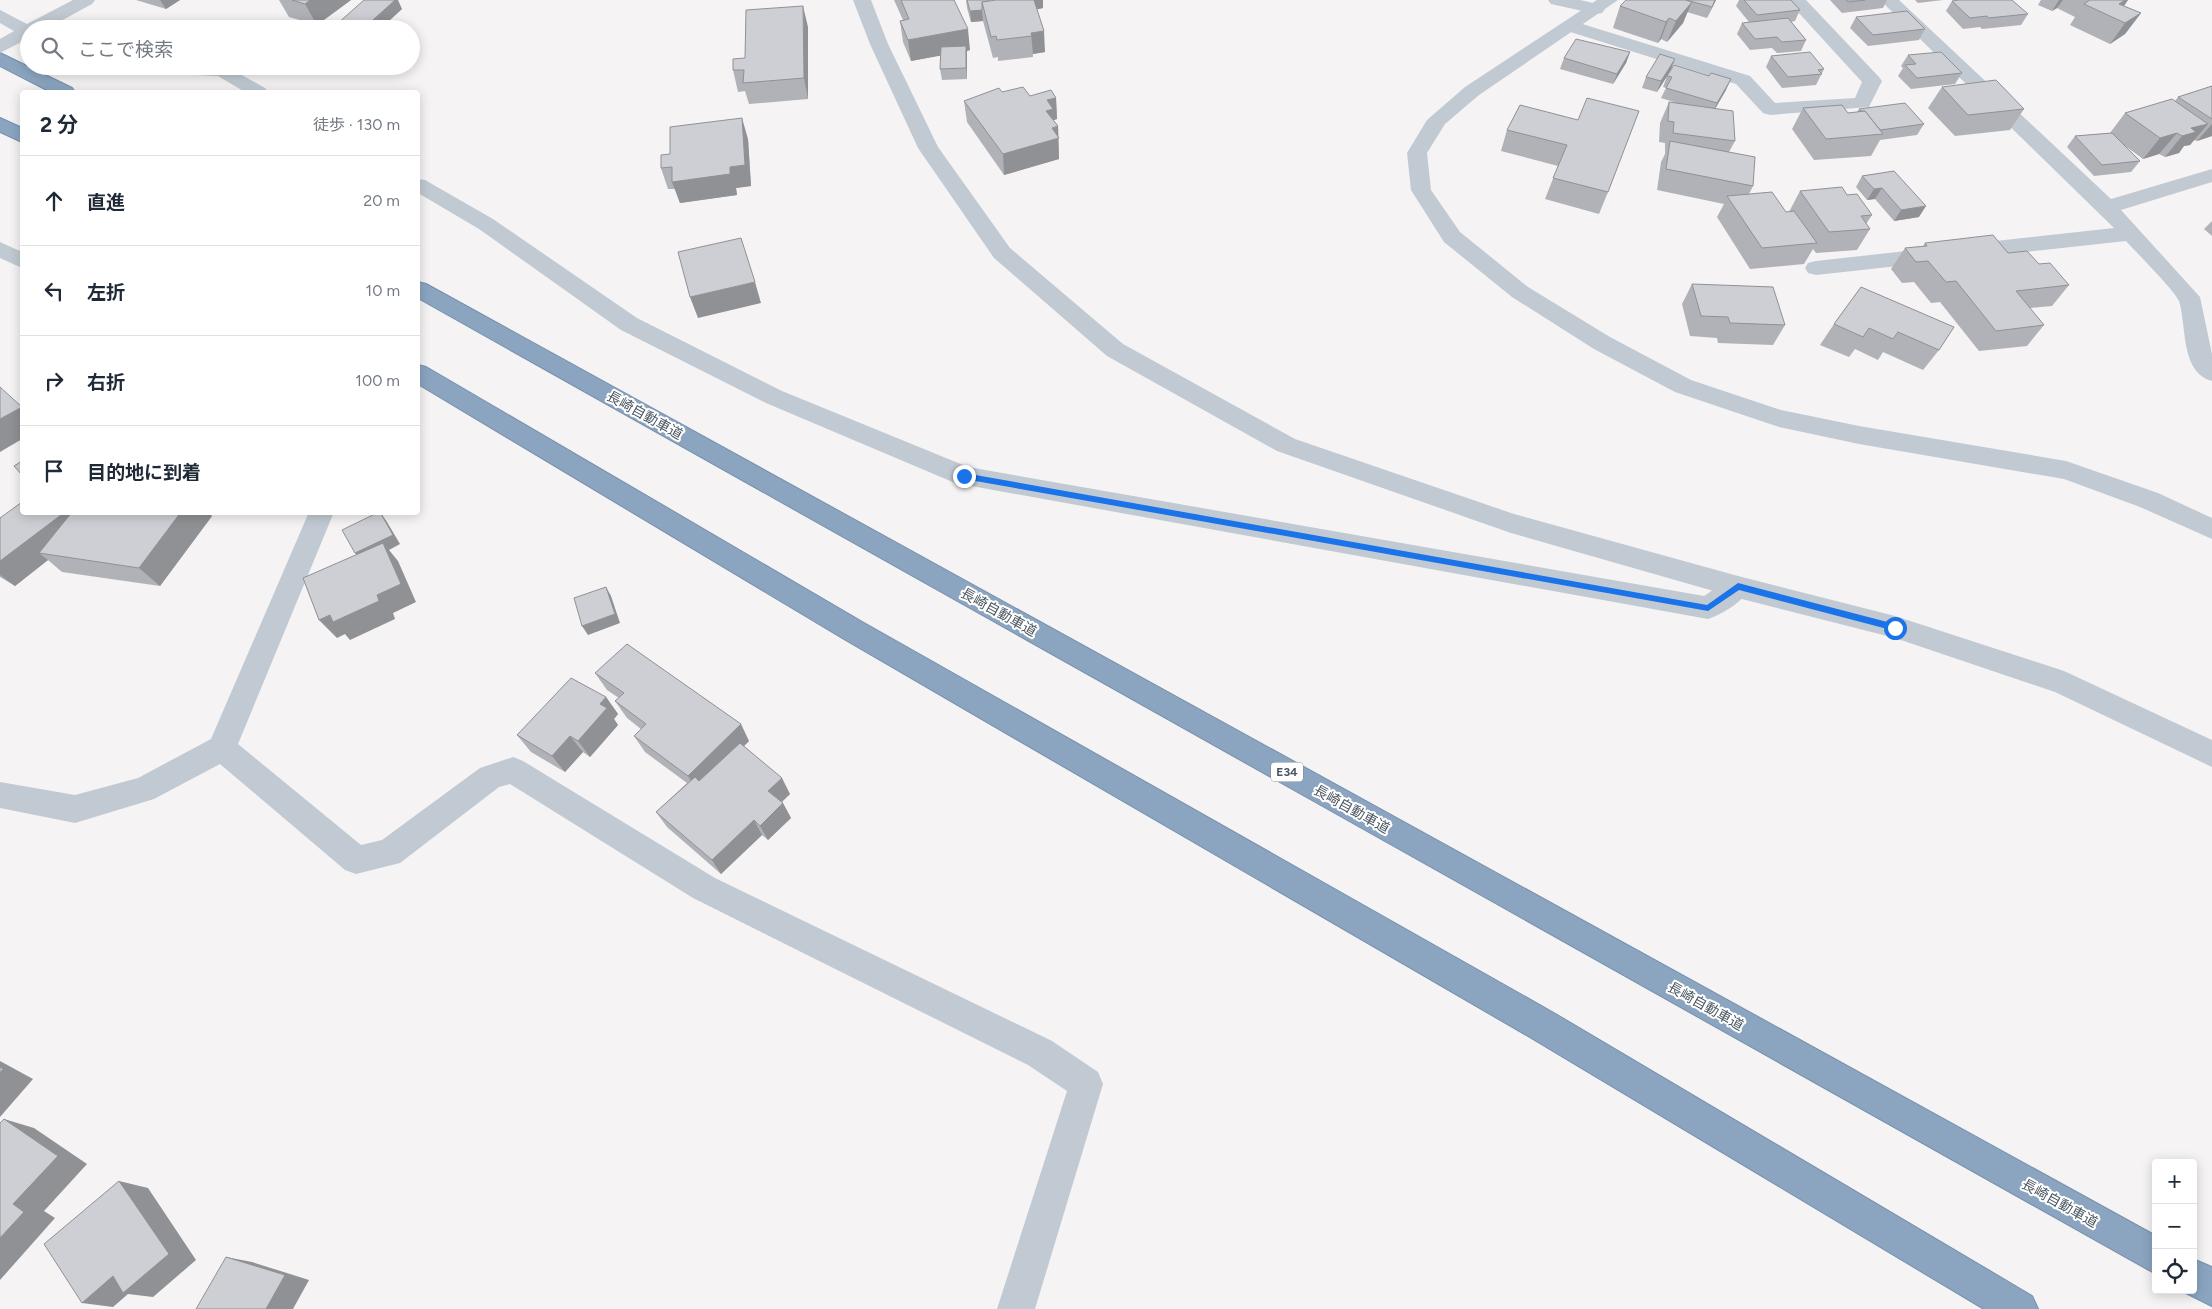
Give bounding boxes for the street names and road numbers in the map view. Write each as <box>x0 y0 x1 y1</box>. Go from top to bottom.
street label: 長崎自動車道 <box>604 388 686 443</box>
street label: 長崎自動車道 <box>958 585 1040 640</box>
road number: E34 <box>1271 762 1303 782</box>
street label: 長崎自動車道 <box>1311 782 1393 837</box>
street label: 長崎自動車道 <box>1665 979 1747 1034</box>
street label: 長崎自動車道 <box>2019 1176 2101 1231</box>

